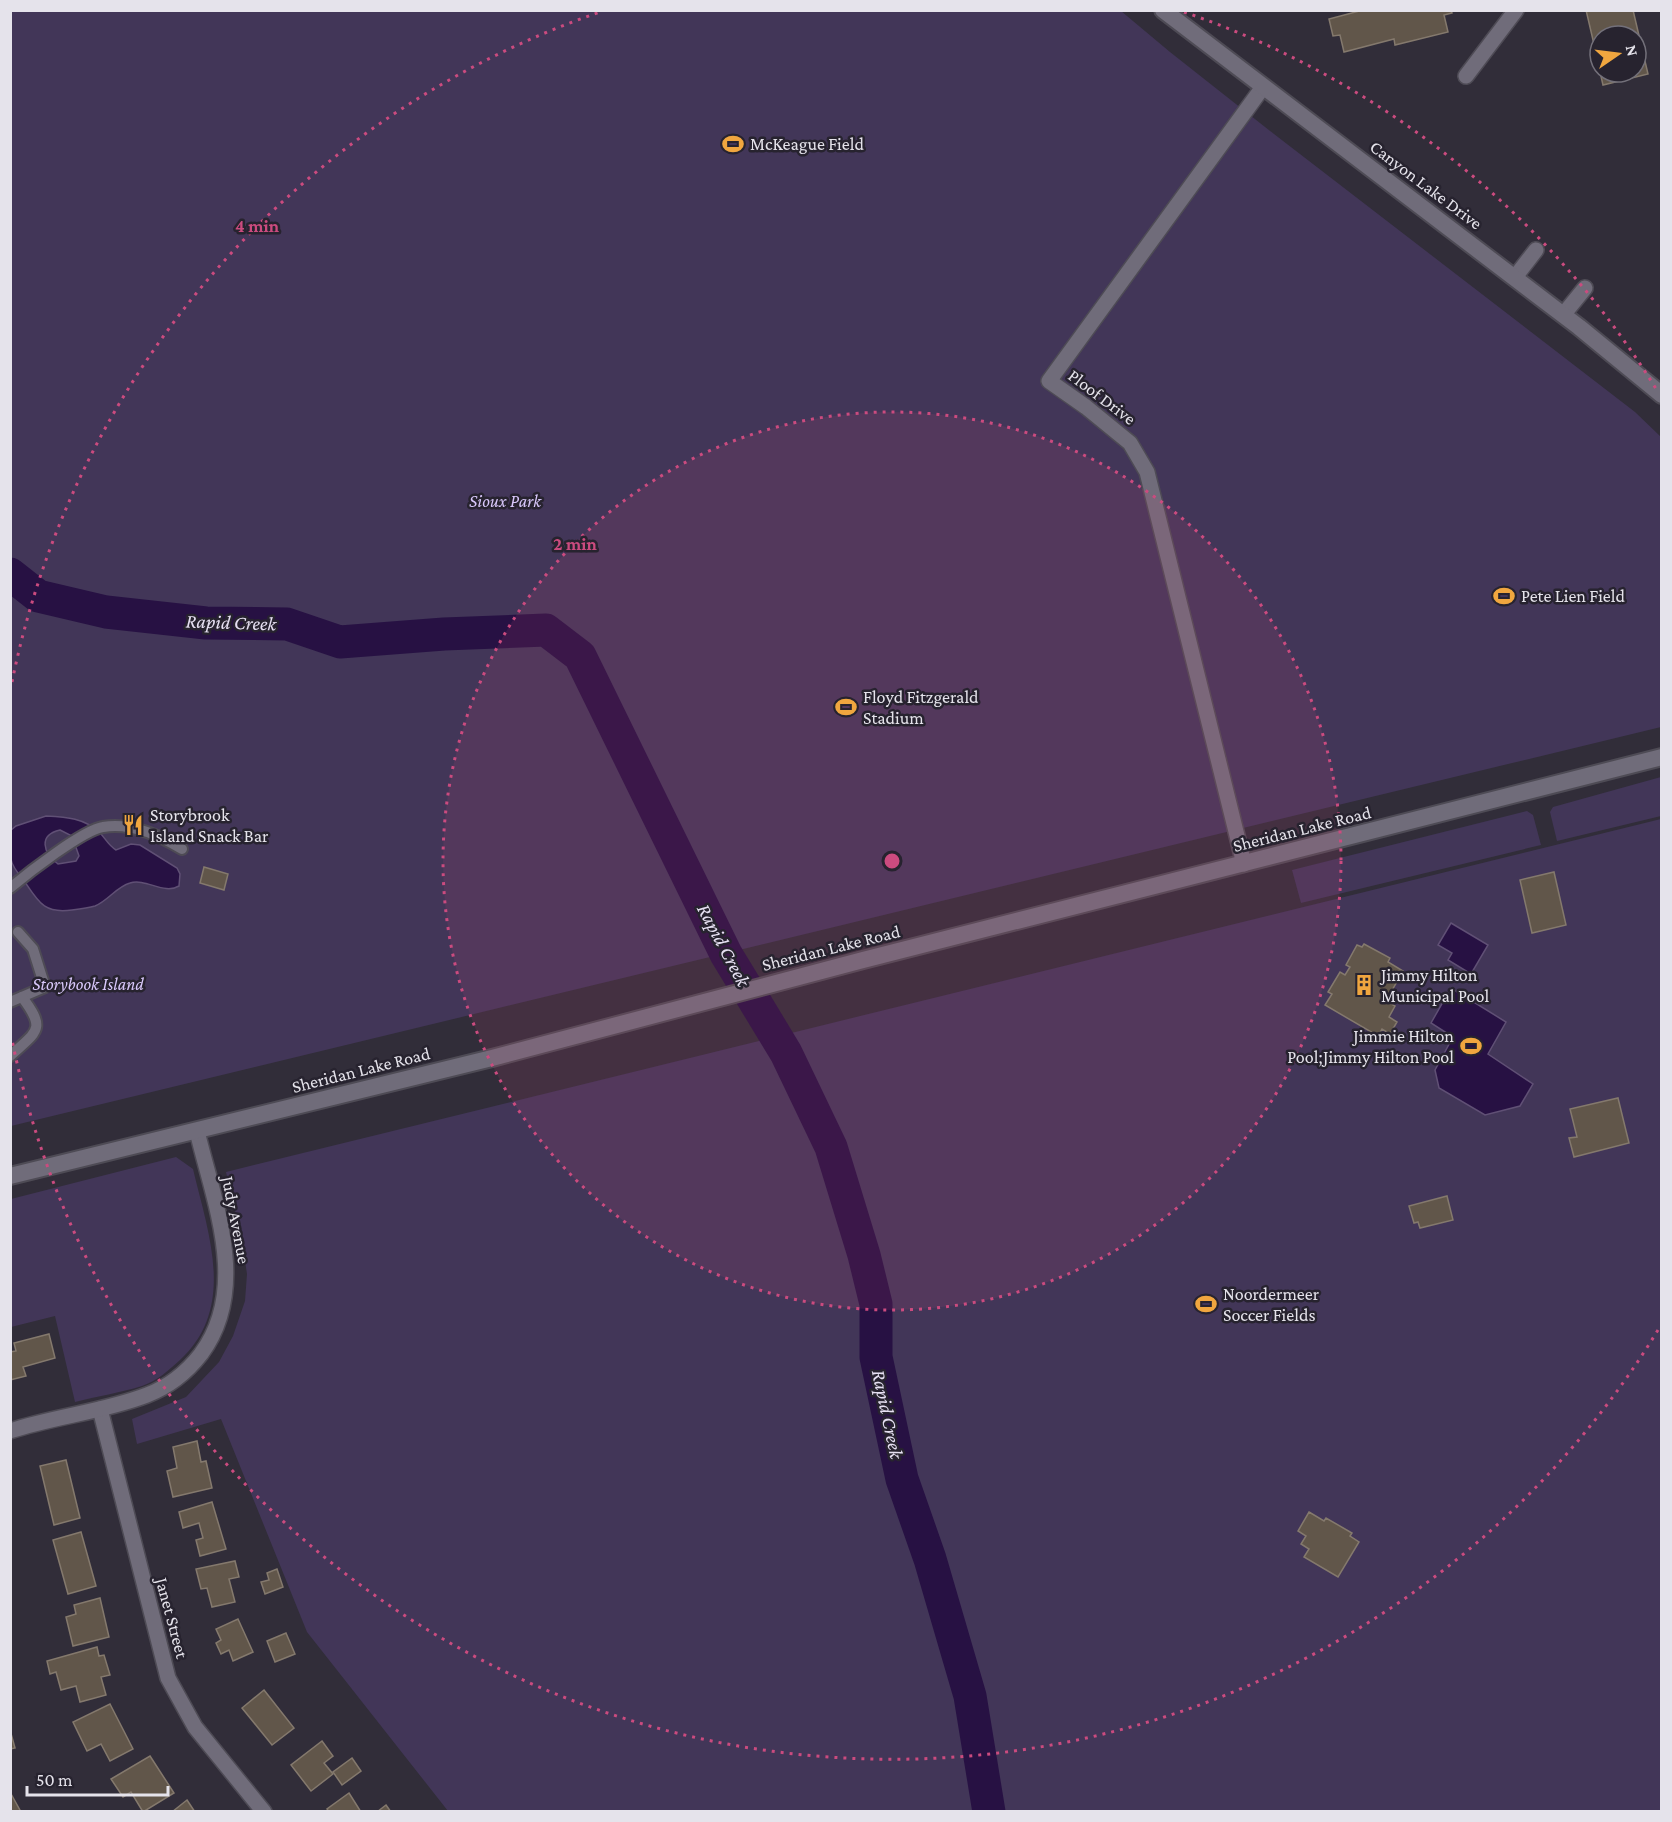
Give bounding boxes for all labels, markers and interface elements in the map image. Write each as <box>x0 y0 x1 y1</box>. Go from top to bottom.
north arrow <box>1588 24 1648 84</box>
text: N <box>1623 43 1642 58</box>
sports icon: McKeague Field <box>721 132 745 156</box>
place label: McKeague Field <box>750 134 864 154</box>
street label: Canyon Lake Drive <box>1366 136 1486 234</box>
text: 4 min <box>235 216 280 236</box>
street label: Ploof Drive <box>1064 365 1140 429</box>
park label: Sioux Park <box>469 491 542 511</box>
text: 2 min <box>553 534 597 554</box>
sports icon: Pete Lien Field <box>1492 584 1516 608</box>
place label: Pete Lien Field <box>1521 586 1625 606</box>
water label: Rapid Creek <box>185 609 278 636</box>
place label: Floyd Fitzgerald Stadium <box>863 687 979 728</box>
sports icon: Floyd Fitzgerald Stadium <box>834 695 858 719</box>
street label: Sheridan Lake Road <box>1231 802 1374 856</box>
place label: Storybrook Island Snack Bar <box>150 805 269 846</box>
restaurant icon: Storybrook Island Snack Bar <box>121 813 145 837</box>
centre of rings <box>882 851 902 871</box>
water label: Rapid Creek <box>692 900 756 992</box>
street label: Sheridan Lake Road <box>760 921 903 975</box>
place label: Jimmy Hilton Municipal Pool <box>1379 965 1489 1006</box>
building icon: Jimmy Hilton Municipal Pool <box>1352 973 1376 997</box>
park label: Storybook Island <box>32 974 144 994</box>
place label: Jimmie Hilton Pool;Jimmy Hilton Pool <box>1287 1026 1454 1067</box>
sports icon: Jimmie Hilton Pool;Jimmy Hilton Pool <box>1459 1034 1483 1058</box>
street label: Sheridan Lake Road <box>290 1043 433 1097</box>
street label: Judy Avenue <box>217 1172 254 1266</box>
place label: Noordermeer Soccer Fields <box>1223 1284 1320 1325</box>
sports icon: Noordermeer Soccer Fields <box>1194 1292 1218 1316</box>
water label: Rapid Creek <box>867 1367 908 1462</box>
street label: Janet Street <box>151 1574 193 1662</box>
scale bar <box>27 1759 168 1797</box>
text: 50 m <box>36 1770 73 1790</box>

